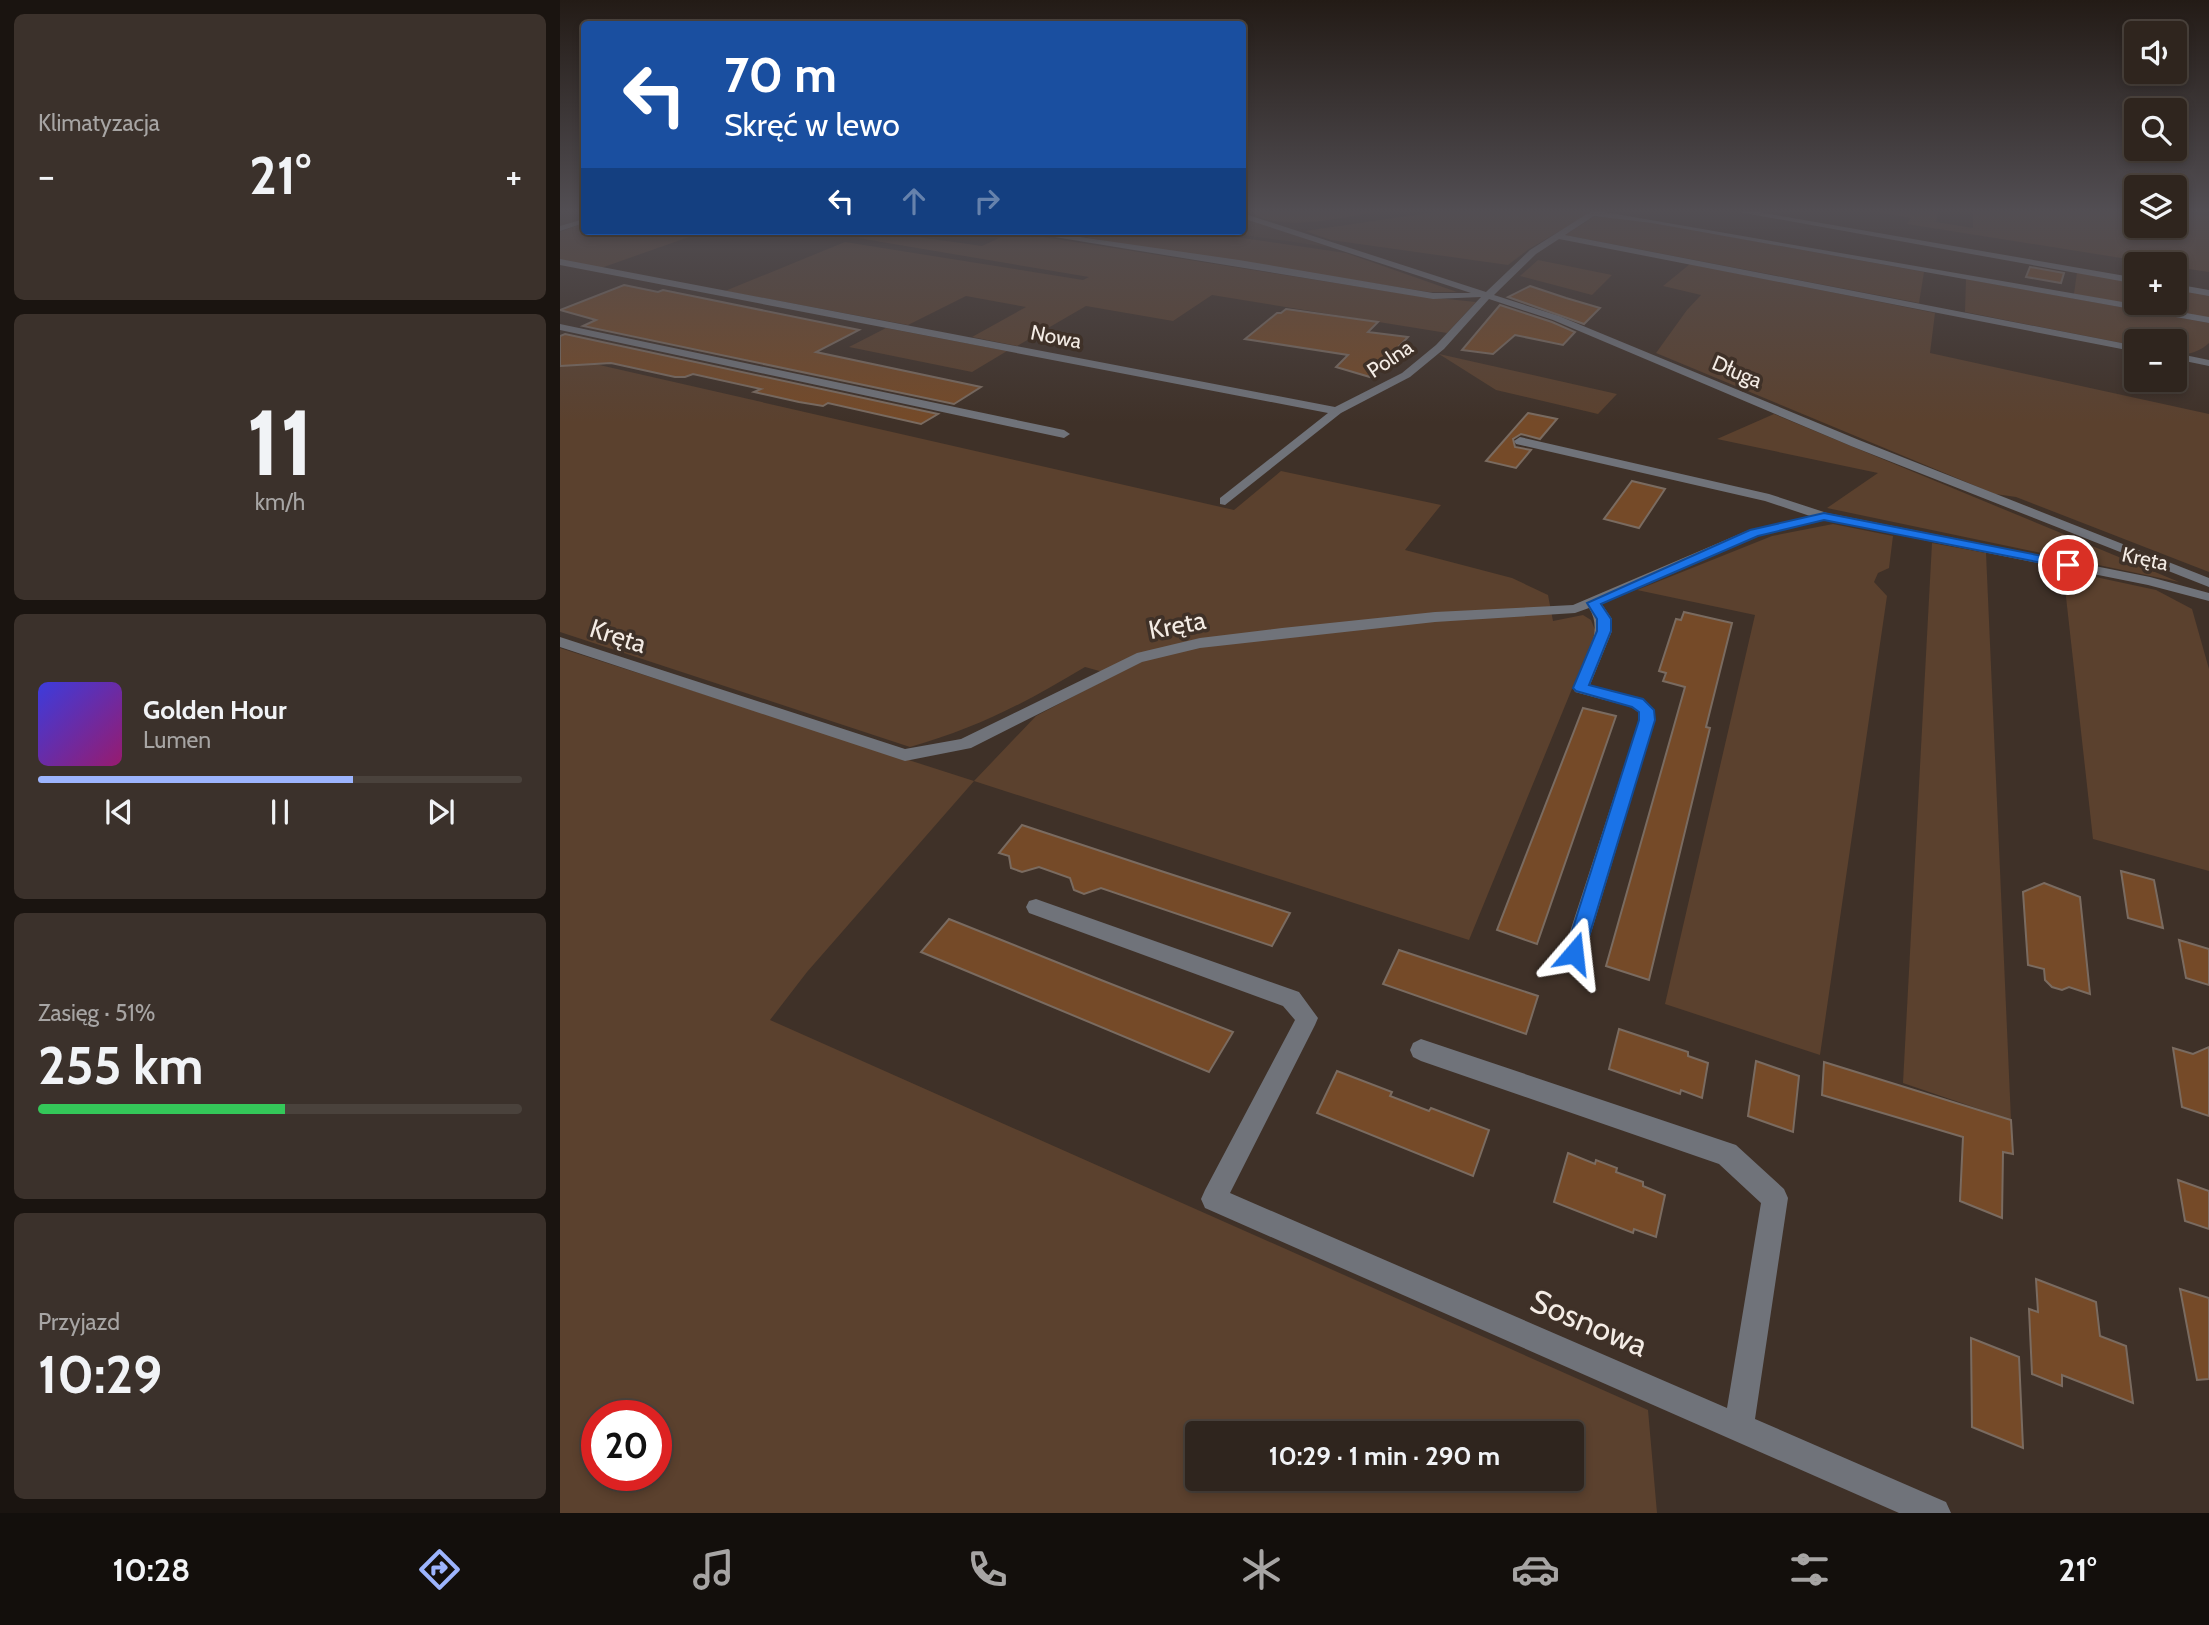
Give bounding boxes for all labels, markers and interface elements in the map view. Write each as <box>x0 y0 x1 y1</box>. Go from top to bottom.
map controls <box>2124 21 2187 392</box>
button: sound <box>2124 21 2187 84</box>
text: 70 m <box>724 45 837 104</box>
icon: left <box>609 49 700 140</box>
button: search <box>2124 98 2187 161</box>
text: Skręć w lewo <box>724 105 900 144</box>
text: Klimatyzacja <box>38 109 160 137</box>
text: 21° <box>249 144 311 207</box>
text: − <box>38 152 55 199</box>
text: + <box>505 152 522 199</box>
button: layers <box>2124 175 2187 238</box>
icon: left <box>822 182 860 220</box>
icon: ahead <box>895 182 933 220</box>
icon: right <box>968 182 1006 220</box>
button: + <box>2124 252 2187 315</box>
street label: Nowa <box>1029 319 1084 354</box>
button: − <box>2124 329 2187 392</box>
street label: Polna <box>1362 334 1417 383</box>
street label: Długa <box>1708 350 1766 393</box>
text: 11 <box>246 387 314 498</box>
text: km/h <box>255 488 305 516</box>
pin <box>2038 535 2098 595</box>
street label: Kręta <box>2120 541 2170 576</box>
icon: arrive <box>2049 546 2087 584</box>
street label: Kręta <box>1146 604 1209 646</box>
street label: Kręta <box>586 612 651 660</box>
text: Golden Hour <box>143 694 286 726</box>
text: Lumen <box>143 726 211 754</box>
icon: previous <box>100 793 138 831</box>
icon: pause <box>261 793 299 831</box>
icon: next <box>422 793 460 831</box>
position arrow <box>1537 916 1611 990</box>
text: Zasięg · 51% <box>38 999 156 1027</box>
text: 255 km <box>38 1034 203 1097</box>
street label: Sosnowa <box>1525 1281 1654 1365</box>
text: Przyjazd <box>38 1308 120 1336</box>
text: 10:29 <box>38 1343 162 1406</box>
speed limit sign: 20 <box>581 1400 672 1491</box>
text: 10:29 · 1 min · 290 m <box>1269 1440 1500 1472</box>
icon: directions <box>415 1545 464 1594</box>
icon: music <box>689 1545 738 1594</box>
icon: phone <box>963 1545 1012 1594</box>
icon: climate <box>1237 1545 1286 1594</box>
icon: car <box>1511 1545 1560 1594</box>
icon: filters <box>1785 1545 1834 1594</box>
text: 10:28 <box>112 1550 190 1589</box>
text: 21° <box>2059 1550 2097 1589</box>

